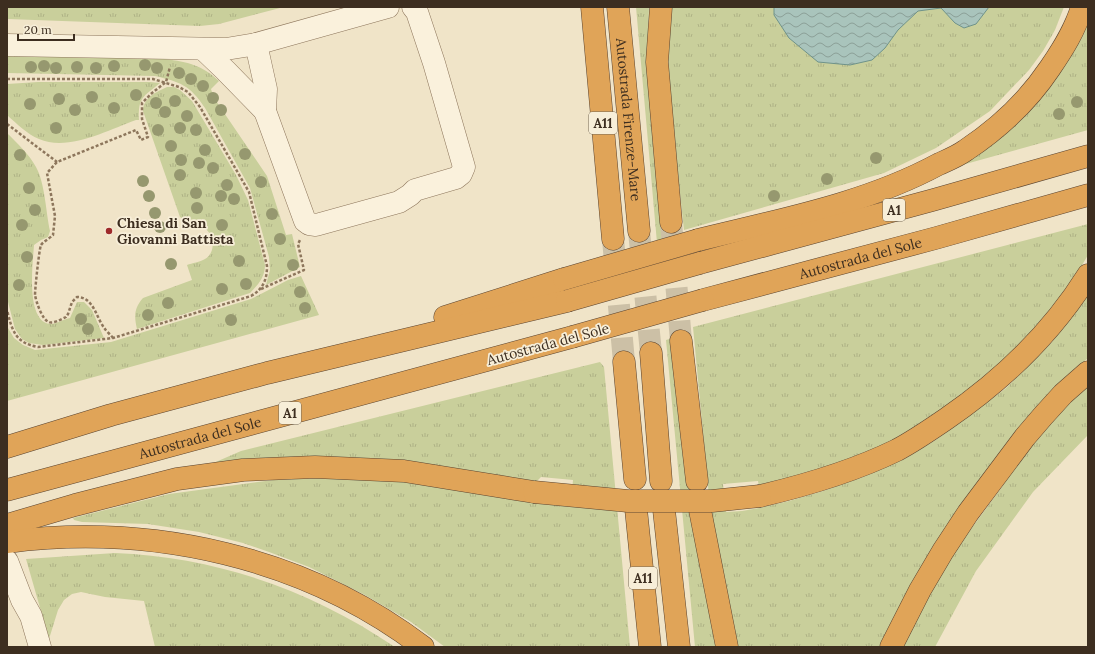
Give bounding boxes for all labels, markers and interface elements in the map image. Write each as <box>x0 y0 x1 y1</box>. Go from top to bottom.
scale bar <box>18 16 74 42</box>
text: 20 m <box>24 22 52 37</box>
street label: Autostrada Firenze-Mare <box>612 36 645 202</box>
road number: A11 <box>589 112 617 134</box>
road number: A1 <box>883 199 905 221</box>
place label: Chiesa di San Giovanni Battista <box>117 214 234 248</box>
marker: Chiesa di San Giovanni Battista <box>104 226 114 236</box>
street label: Autostrada del Sole <box>796 233 924 283</box>
street label: Autostrada del Sole <box>484 319 612 369</box>
road number: A1 <box>279 402 301 424</box>
street label: Autostrada del Sole <box>136 412 264 463</box>
road number: A11 <box>629 567 657 589</box>

